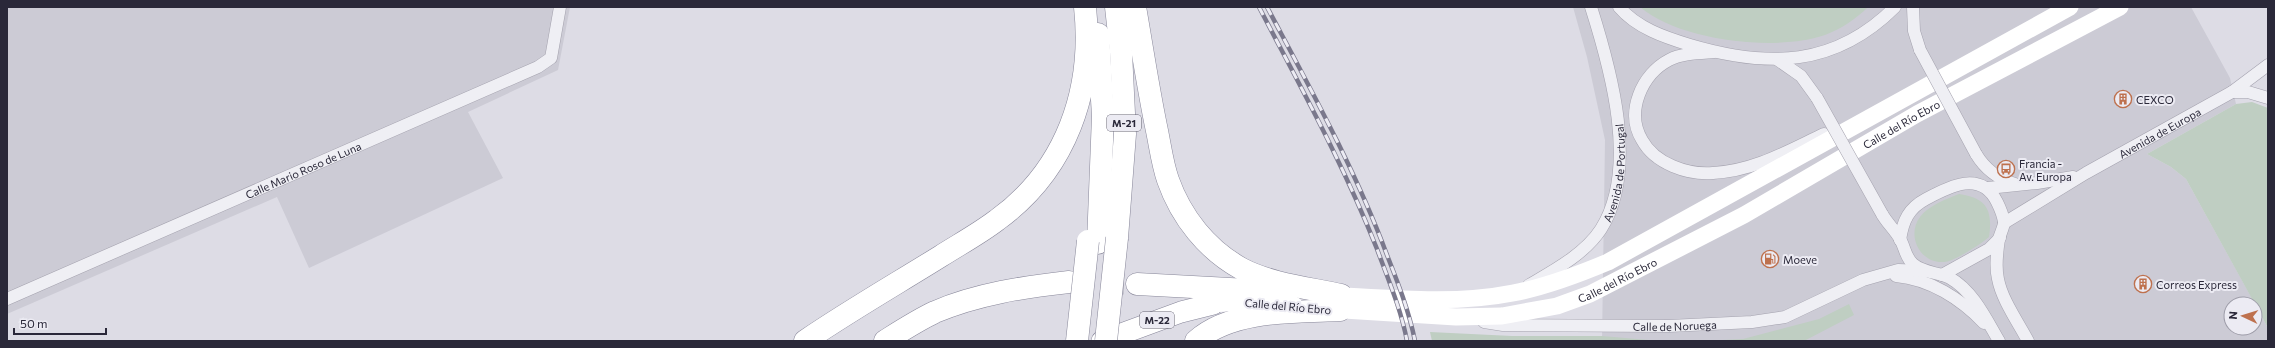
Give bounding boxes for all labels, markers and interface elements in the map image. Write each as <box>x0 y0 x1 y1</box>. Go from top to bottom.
building icon: CEXCO <box>2113 89 2133 109</box>
place label: CEXCO <box>2136 93 2174 106</box>
street label: Calle del Río Ebro <box>1860 97 1942 151</box>
street label: Avenida de Europa <box>2116 104 2203 160</box>
road number: M-21 <box>1107 115 1141 131</box>
street label: Avenida de Portugal <box>1600 123 1626 224</box>
street label: Calle Mario Roso de Luna <box>243 139 363 201</box>
place label: Francia - Av. Europa <box>2019 157 2072 183</box>
bus stop icon: Francia - Av. Europa <box>1996 159 2016 179</box>
fuel station icon: Moeve <box>1760 249 1780 269</box>
place label: Moeve <box>1783 253 1817 266</box>
street label: Calle del Río Ebro <box>1576 254 1659 304</box>
building icon: Correos Express <box>2133 274 2153 294</box>
place label: Correos Express <box>2156 278 2237 291</box>
street label: Calle del Río Ebro <box>1244 296 1332 316</box>
north arrow <box>2223 296 2263 336</box>
scale bar <box>14 310 106 336</box>
text: N <box>2226 311 2239 320</box>
road number: M-22 <box>1140 312 1174 328</box>
text: 50 m <box>20 316 48 330</box>
street label: Calle de Noruega <box>1633 317 1717 333</box>

